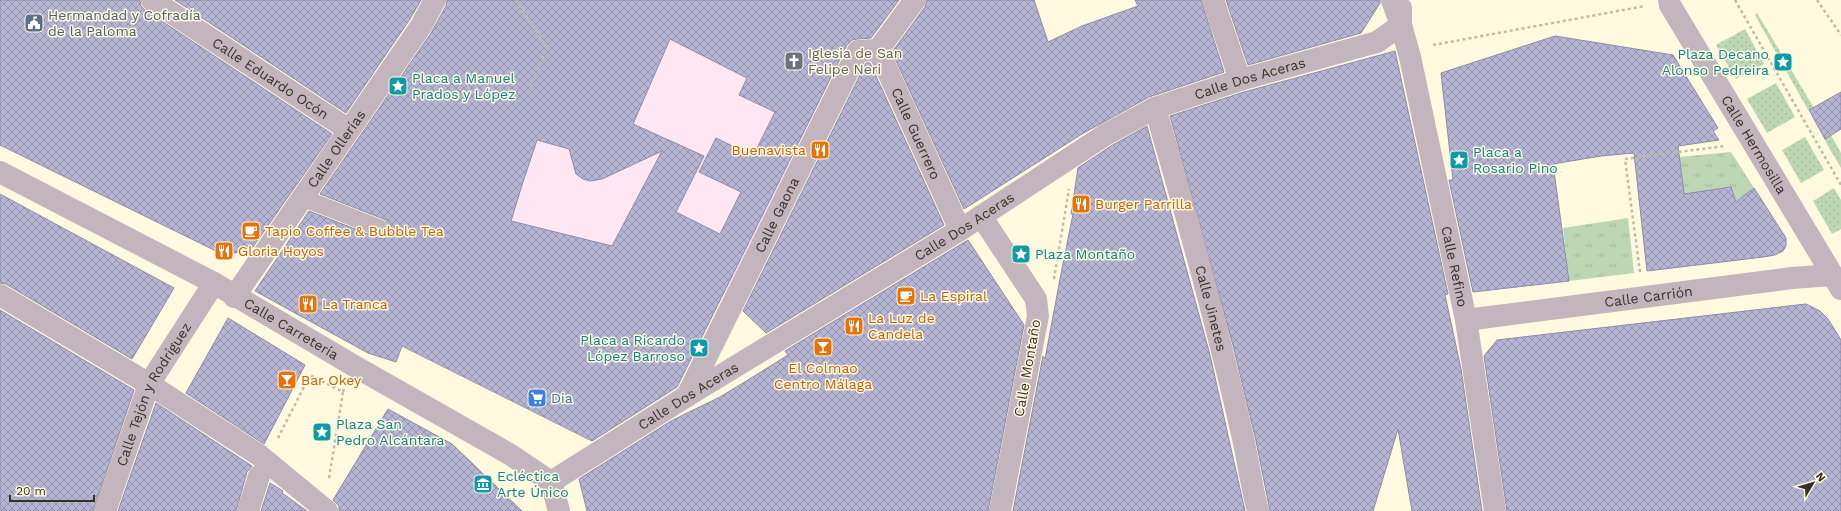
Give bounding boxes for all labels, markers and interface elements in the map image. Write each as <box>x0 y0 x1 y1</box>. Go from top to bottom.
place label: Hermandad y Cofradía de la Paloma <box>48 7 201 39</box>
public building icon: Hermandad y Cofradía de la Paloma <box>23 12 45 34</box>
street label: Calle Eduardo Ocón <box>209 34 332 122</box>
place label: Iglesia de San Felipe Neri <box>808 45 902 77</box>
place label: Plaza Decano Alonso Pedreira <box>1662 46 1769 78</box>
church icon: Iglesia de San Felipe Neri <box>783 50 805 72</box>
place icon: Plaza Decano Alonso Pedreira <box>1772 51 1794 73</box>
street label: Calle Dos Aceras <box>1192 54 1307 102</box>
place label: Placa a Manuel Prados y López <box>412 70 516 102</box>
place icon: Placa a Manuel Prados y López <box>387 75 409 97</box>
street label: Calle Guerrero <box>888 85 944 182</box>
street label: Calle Hermosilla <box>1718 92 1790 197</box>
street label: Calle Ollerías <box>304 107 369 191</box>
restaurant icon: Buenavista <box>809 139 831 161</box>
place label: Buenavista <box>732 142 806 158</box>
place label: Placa a Rosario Pino <box>1473 144 1558 176</box>
place icon: Placa a Rosario Pino <box>1448 149 1470 171</box>
street label: Calle Gaona <box>751 175 802 255</box>
street label: Calle Dos Aceras <box>911 189 1017 264</box>
restaurant icon: Burger Parrilla <box>1070 193 1092 215</box>
place label: Burger Parrilla <box>1095 196 1192 212</box>
cafe icon: Tapio Coffee & Bubble Tea <box>240 220 262 242</box>
place label: Tapio Coffee & Bubble Tea <box>265 223 444 239</box>
street label: Calle Refino <box>1438 225 1471 308</box>
restaurant icon: Gloria Hoyos <box>213 240 235 262</box>
place label: Gloria Hoyos <box>238 243 324 259</box>
place icon: Plaza Montaño <box>1010 243 1032 265</box>
place label: Plaza Montaño <box>1035 246 1135 262</box>
street label: Calle Jinetes <box>1192 264 1230 353</box>
street label: Calle Carrión <box>1603 283 1694 310</box>
cafe icon: La Espiral <box>895 285 917 307</box>
place label: La Espiral <box>920 288 988 304</box>
restaurant icon: La Tranca <box>297 293 319 315</box>
street label: Calle Carretería <box>241 295 342 363</box>
place label: La Tranca <box>322 296 388 312</box>
place label: La Luz de Candela <box>868 310 935 342</box>
restaurant icon: La Luz de Candela <box>843 315 865 337</box>
street label: Calle Montaño <box>1011 318 1043 418</box>
street label: Calle Tejón y Rodríguez <box>113 320 194 468</box>
place label: Placa a Ricardo López Barroso <box>580 332 685 364</box>
bar icon: El Colmao Centro Málaga <box>812 336 834 358</box>
place icon: Placa a Ricardo López Barroso <box>688 337 710 359</box>
street label: Calle Dos Aceras <box>635 359 741 433</box>
place label: El Colmao Centro Málaga <box>774 360 872 392</box>
bar icon: Bar Okey <box>276 369 298 391</box>
place label: Bar Okey <box>301 372 362 388</box>
supermarket icon: Dia <box>526 387 548 409</box>
place label: Dia <box>551 390 573 406</box>
place label: Plaza San Pedro Alcántara <box>336 416 445 448</box>
place icon: Plaza San Pedro Alcántara <box>311 421 333 443</box>
north arrow <box>1793 463 1833 503</box>
place label: Ecléctica Arte Único <box>497 468 569 500</box>
text: N <box>1813 470 1828 484</box>
museum icon: Ecléctica Arte Único <box>472 473 494 495</box>
scale bar <box>10 477 94 503</box>
text: 20 m <box>16 484 46 498</box>

